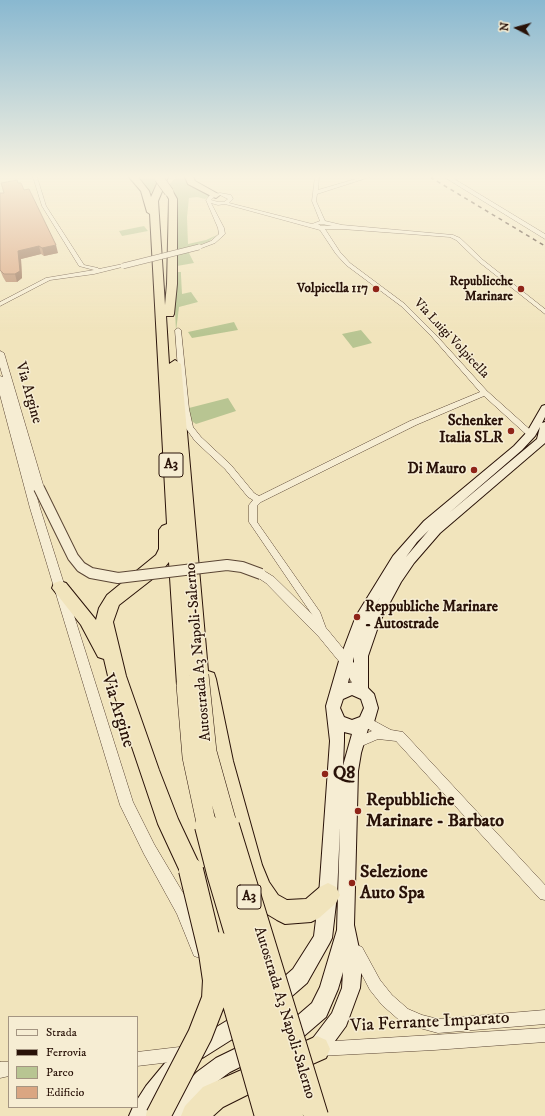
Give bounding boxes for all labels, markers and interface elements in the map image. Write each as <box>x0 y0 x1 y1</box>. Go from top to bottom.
north arrow <box>497 8 537 48</box>
text: N <box>498 22 512 32</box>
place label: Republicche Marinare <box>450 274 513 305</box>
place label: Volpicella 117 <box>297 281 368 297</box>
marker: Volpicella 117 <box>371 284 381 294</box>
marker: Republicche Marinare <box>516 284 526 294</box>
street label: Via Luigi Volpicella <box>410 296 492 382</box>
street label: Via Argine <box>11 360 45 426</box>
place label: Schenker Italia SLR <box>439 413 503 448</box>
marker: Schenker Italia SLR <box>506 426 516 436</box>
road number: A3 <box>159 453 183 477</box>
place label: Di Mauro <box>408 461 466 479</box>
marker: Di Mauro <box>469 465 479 475</box>
street label: Autostrada A3 Napoli-Salerno <box>182 562 216 742</box>
place label: Reppubliche Marinare - Autostrade <box>365 599 498 634</box>
marker: Reppubliche Marinare - Autostrade <box>352 612 362 622</box>
street label: Via Argine <box>96 672 138 750</box>
place label: Q8 <box>333 763 355 785</box>
marker: Q8 <box>320 769 330 779</box>
place label: Repubbliche Marinare - Barbato <box>366 790 504 832</box>
marker: Repubbliche Marinare - Barbato <box>353 806 363 816</box>
place label: Selezione Auto Spa <box>360 862 428 904</box>
marker: Selezione Auto Spa <box>347 878 357 888</box>
road number: A3 <box>237 885 261 909</box>
street label: Autostrada A3 Napoli-Salerno <box>249 925 319 1101</box>
street label: Via Ferrante Imparato <box>350 1008 510 1038</box>
legend <box>8 1016 138 1108</box>
text: Strada <box>46 1025 77 1040</box>
text: Ferrovia <box>46 1045 86 1060</box>
text: Parco <box>46 1065 74 1080</box>
text: Edificio <box>46 1085 84 1100</box>

